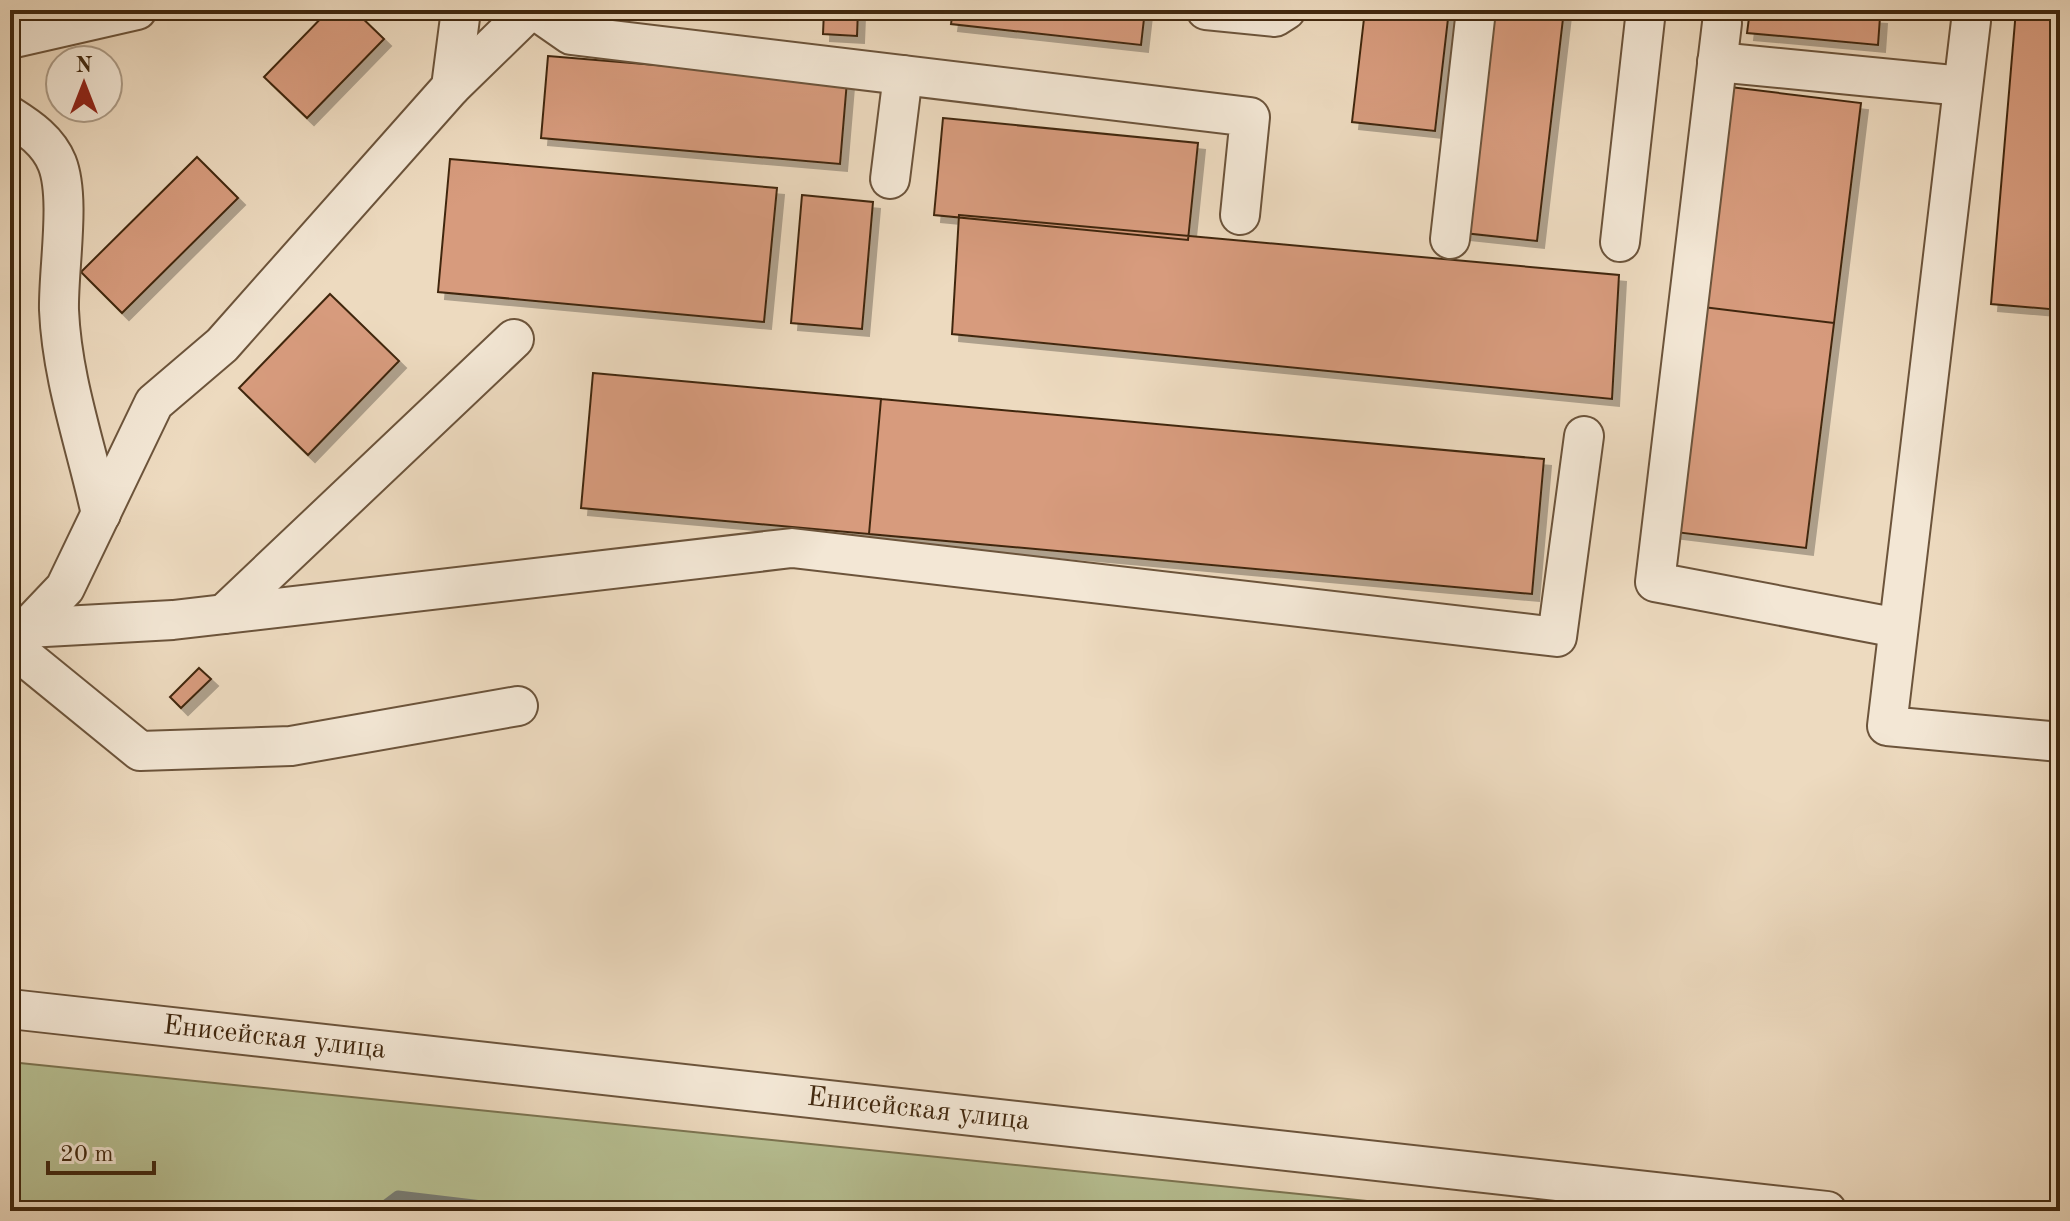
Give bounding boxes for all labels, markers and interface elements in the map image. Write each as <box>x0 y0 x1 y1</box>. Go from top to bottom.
north arrow <box>44 44 124 124</box>
text: N <box>76 55 93 77</box>
street label: Енисейская улица <box>161 1012 387 1065</box>
street label: Енисейская улица <box>805 1084 1032 1136</box>
scale bar <box>48 1125 154 1175</box>
text: 20 m <box>60 1143 114 1167</box>

